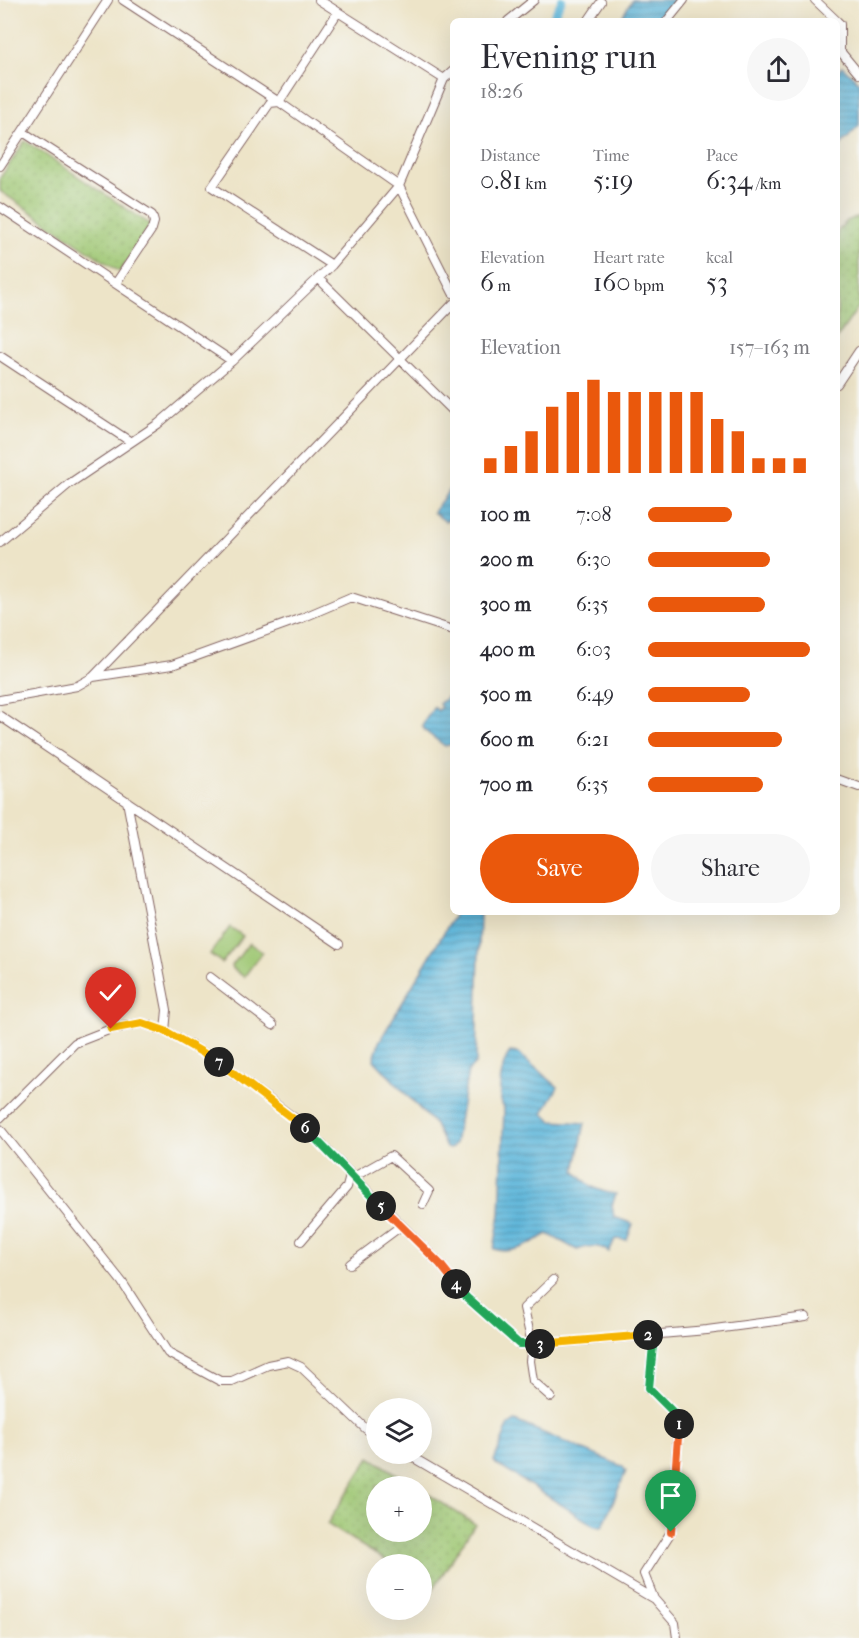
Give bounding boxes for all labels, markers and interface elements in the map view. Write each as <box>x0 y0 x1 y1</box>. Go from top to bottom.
text: Evening run <box>480 38 657 77</box>
button: share <box>747 38 810 101</box>
text: 18:26 <box>480 80 523 103</box>
text: Distance <box>480 146 540 165</box>
text: Time <box>593 146 629 165</box>
text: Pace <box>706 146 738 165</box>
text: 0.81 <box>480 165 522 196</box>
text: 5:19 <box>593 165 633 196</box>
text: 6:34 <box>706 165 752 196</box>
text: km <box>522 174 547 193</box>
text: /km <box>752 174 781 193</box>
text: Elevation <box>480 248 545 267</box>
text: Heart rate <box>593 248 665 267</box>
text: kcal <box>706 248 733 267</box>
text: 6 <box>480 267 494 298</box>
text: 160 <box>593 267 631 298</box>
text: 53 <box>706 267 728 298</box>
text: m <box>494 276 511 295</box>
text: bpm <box>631 276 664 295</box>
text: Elevation <box>480 336 561 359</box>
text: 157–163 m <box>729 336 810 359</box>
text: 100 m <box>480 503 530 526</box>
text: 7:08 <box>576 503 612 526</box>
text: 200 m <box>480 548 533 571</box>
text: 6:30 <box>576 548 611 571</box>
text: 300 m <box>480 593 531 616</box>
text: 6:35 <box>576 593 609 616</box>
text: 400 m <box>480 638 535 661</box>
text: 6:03 <box>576 638 611 661</box>
text: 500 m <box>480 683 532 706</box>
text: 6:49 <box>576 683 614 706</box>
text: 600 m <box>480 728 534 751</box>
text: 6:21 <box>576 728 609 751</box>
text: 700 m <box>480 773 533 796</box>
text: 6:35 <box>576 773 609 796</box>
button: Save <box>480 834 639 903</box>
button: Share <box>651 834 810 903</box>
pin <box>85 967 136 1029</box>
icon: check <box>94 976 127 1009</box>
pin: 7 <box>204 1047 234 1077</box>
text: 7 <box>215 1052 223 1071</box>
pin: 6 <box>290 1113 320 1143</box>
text: 6 <box>301 1118 309 1137</box>
pin: 5 <box>366 1191 396 1221</box>
text: 5 <box>378 1196 384 1215</box>
pin: 4 <box>441 1269 471 1299</box>
text: 4 <box>451 1274 461 1293</box>
pin: 2 <box>633 1320 663 1350</box>
text: 2 <box>644 1325 652 1344</box>
pin: 3 <box>525 1329 555 1359</box>
text: 3 <box>537 1334 543 1353</box>
map controls <box>366 1398 432 1620</box>
button: layers <box>366 1398 432 1464</box>
pin: 1 <box>664 1409 694 1439</box>
text: 1 <box>676 1414 682 1433</box>
pin <box>645 1470 696 1532</box>
button: + <box>366 1476 432 1542</box>
icon: arrive <box>654 1479 687 1512</box>
button: − <box>366 1554 432 1620</box>

